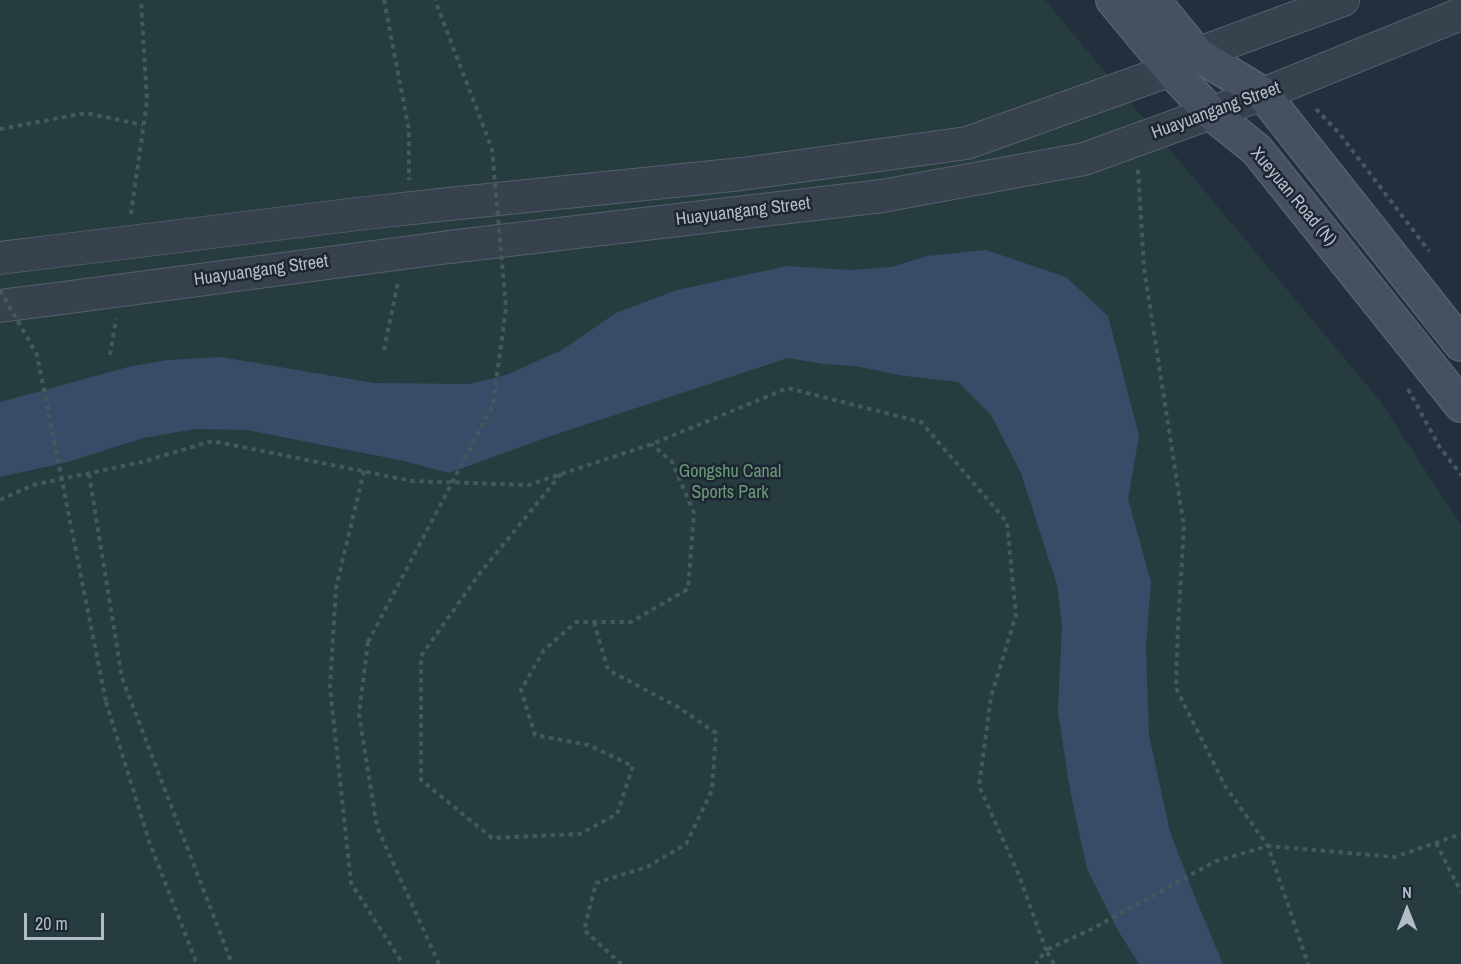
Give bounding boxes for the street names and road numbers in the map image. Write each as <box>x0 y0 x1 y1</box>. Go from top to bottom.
street label: Huayuangang Street <box>1149 78 1283 144</box>
street label: Xueyuan Road (N) <box>1245 143 1341 251</box>
street label: Huayuangang Street <box>674 193 812 231</box>
street label: Huayuangang Street <box>192 251 330 291</box>

